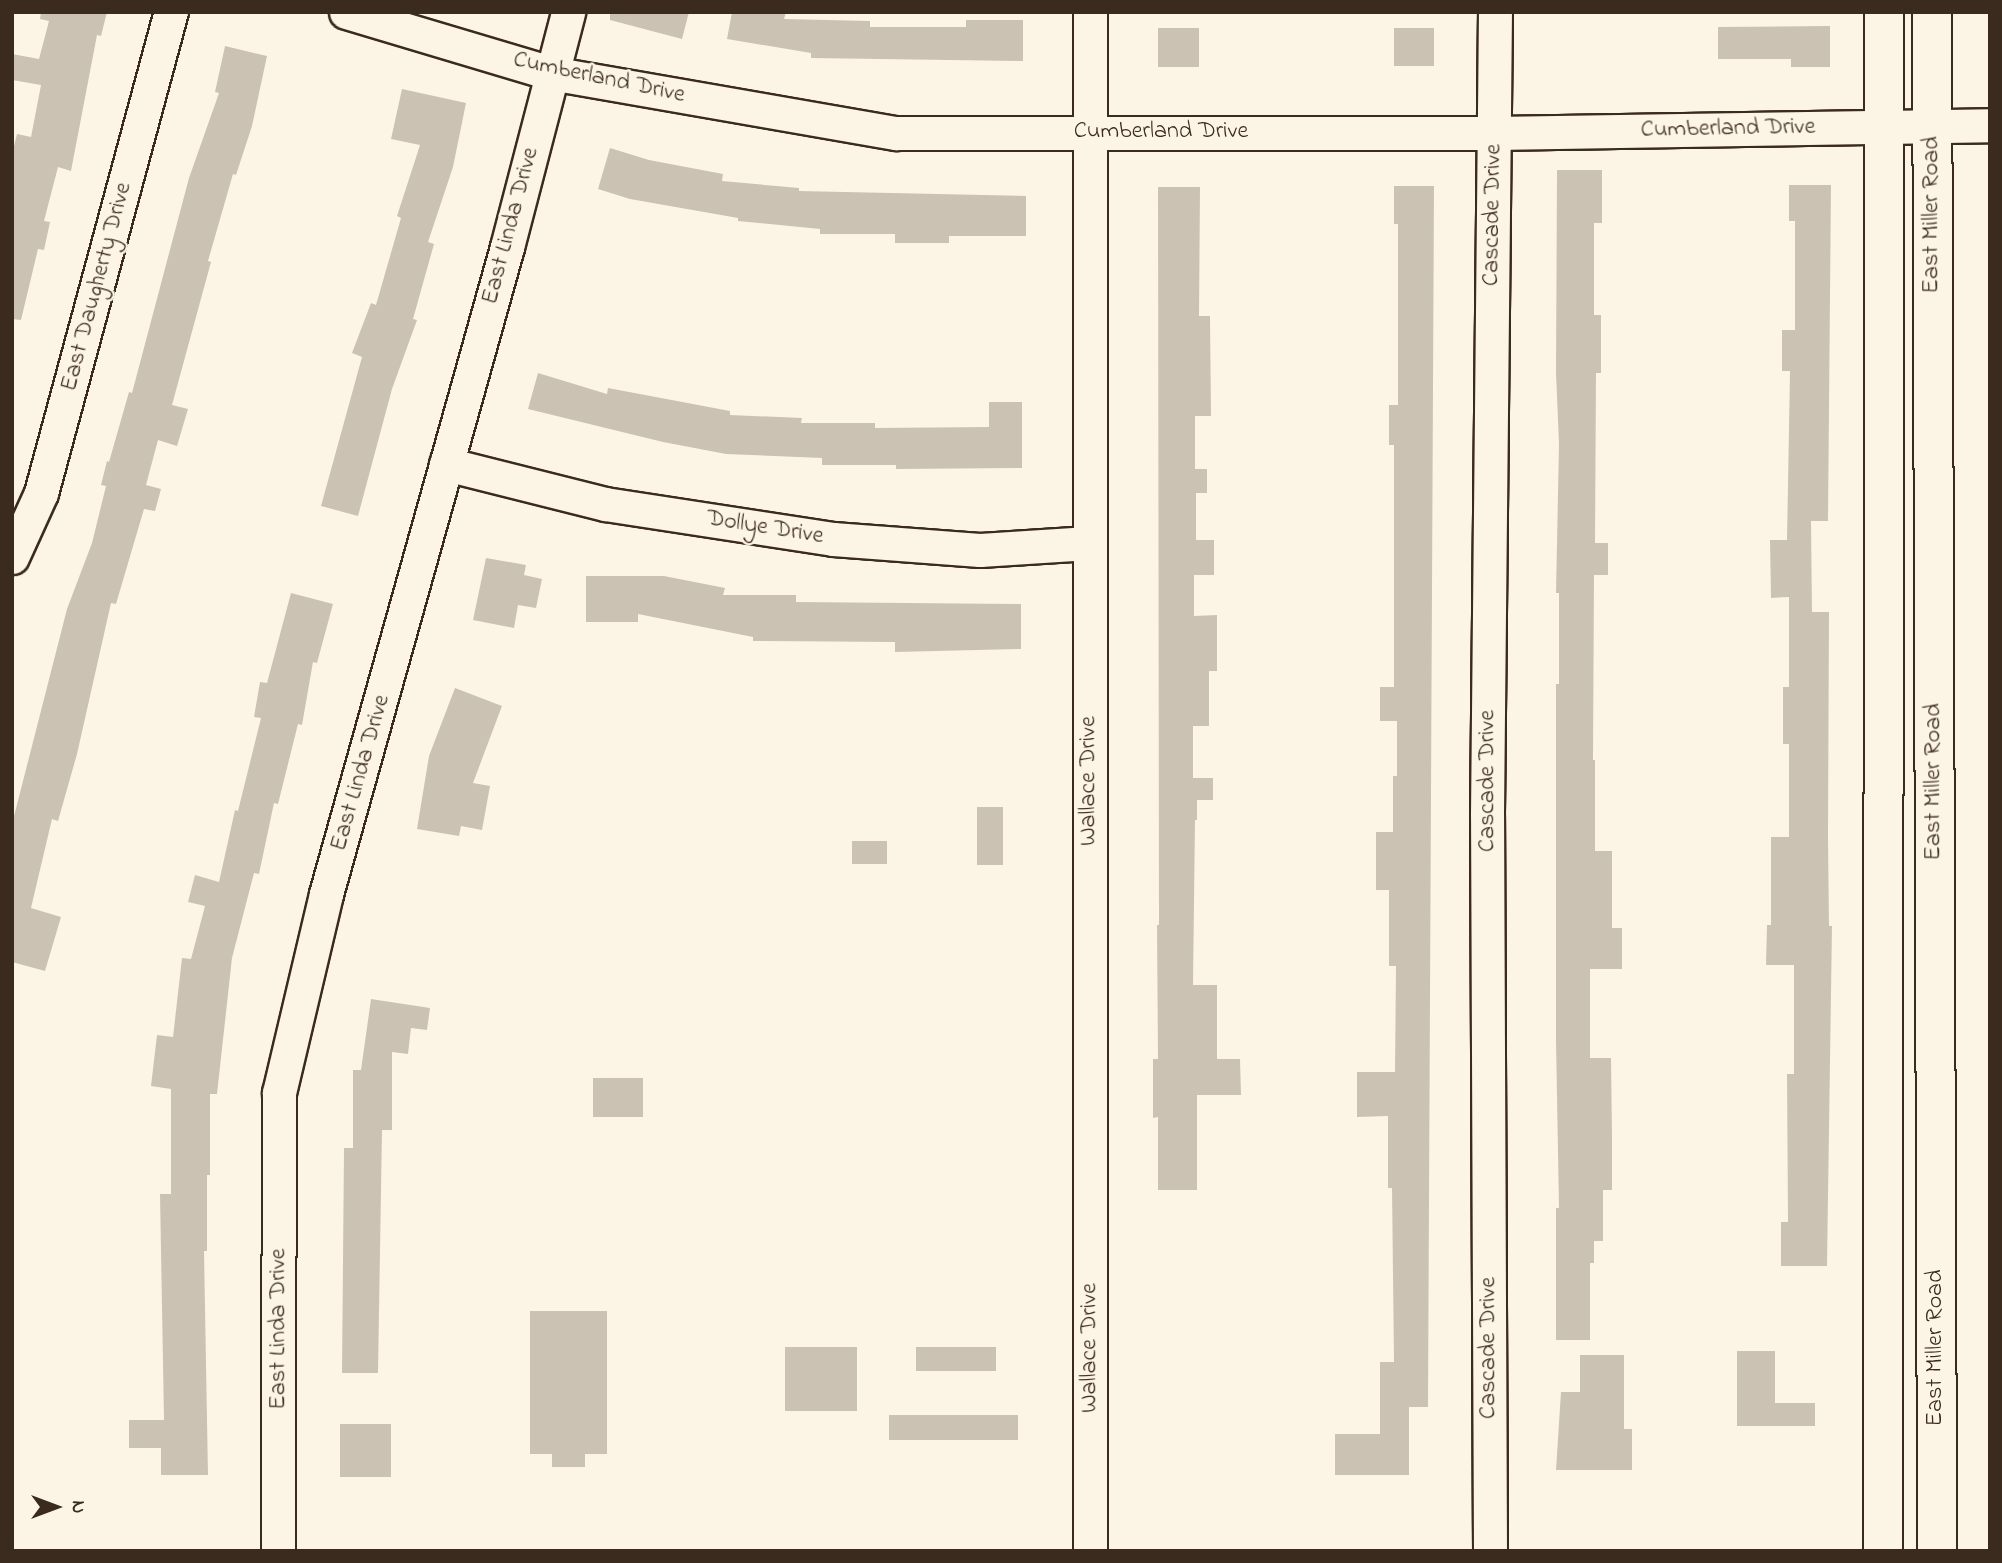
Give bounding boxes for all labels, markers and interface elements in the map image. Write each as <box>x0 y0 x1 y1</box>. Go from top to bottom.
street label: Cumberland Drive <box>511 46 687 110</box>
street label: Cumberland Drive <box>1640 113 1816 145</box>
street label: Cumberland Drive <box>1074 118 1248 146</box>
street label: East Miller Road <box>1918 136 1946 294</box>
street label: East Linda Drive <box>476 144 546 308</box>
street label: Cascade Drive <box>1477 144 1509 286</box>
street label: East Daugherty Drive <box>55 179 139 395</box>
street label: Dollye Drive <box>705 505 825 551</box>
street label: East Linda Drive <box>325 691 397 855</box>
street label: East Miller Road <box>1920 703 1948 861</box>
street label: Cascade Drive <box>1474 710 1502 852</box>
street label: Wallace Drive <box>1075 716 1103 846</box>
street label: East Linda Drive <box>265 1248 293 1410</box>
street label: East Miller Road <box>1922 1269 1950 1427</box>
street label: Cascade Drive <box>1475 1277 1503 1419</box>
street label: Wallace Drive <box>1076 1283 1104 1413</box>
north arrow <box>21 1472 91 1542</box>
text: N <box>64 1501 91 1513</box>

